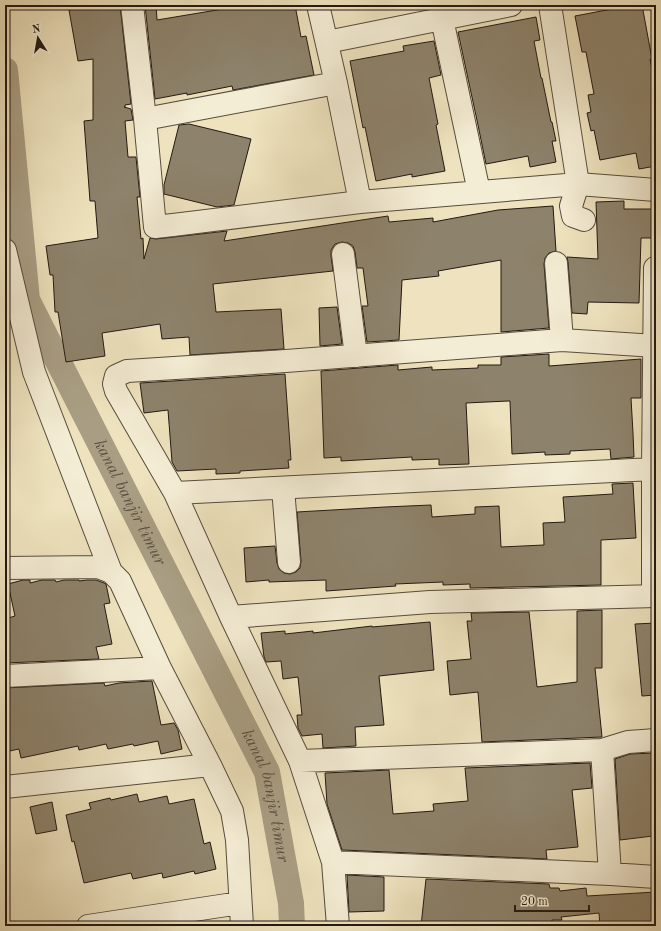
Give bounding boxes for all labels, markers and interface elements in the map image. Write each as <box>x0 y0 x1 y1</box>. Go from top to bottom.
north arrow <box>18 18 58 58</box>
text: N <box>31 23 42 36</box>
water label: kanal banjir timur <box>91 437 169 568</box>
water label: kanal banjir timur <box>238 727 292 864</box>
scale bar <box>515 887 589 913</box>
text: 20 m <box>521 896 548 908</box>

